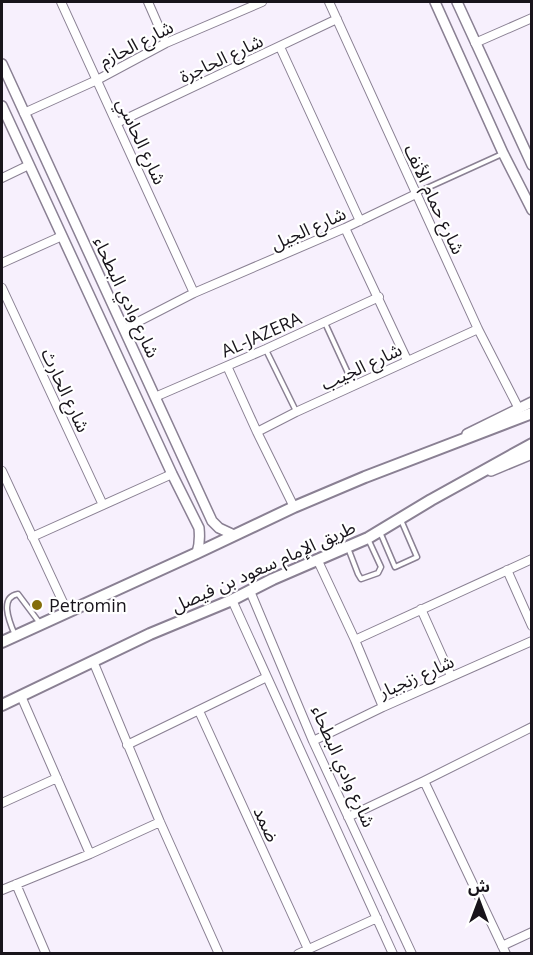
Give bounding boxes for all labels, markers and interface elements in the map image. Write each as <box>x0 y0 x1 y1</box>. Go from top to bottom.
street label: شارع الحازم <box>95 14 178 75</box>
street label: شارع الحاجرة <box>175 28 268 91</box>
street label: شارع الحاسي <box>109 94 172 189</box>
street label: شارع حمام الأنف <box>396 140 471 259</box>
street label: شارع الجيل <box>267 201 351 258</box>
street label: شارع وادي البطحاء <box>86 233 166 363</box>
street label: AL-JAZERA <box>217 305 306 362</box>
street label: شارع الجيب <box>317 337 407 398</box>
street label: شارع الحارث <box>33 344 96 437</box>
street label: طريق الإمام سعود بن فيصل <box>167 515 360 620</box>
place label: Petromin <box>49 593 127 617</box>
marker: Petromin <box>30 598 44 612</box>
street label: شارع زنجبار <box>374 649 459 706</box>
street label: شارع وادي البطحاء <box>304 701 382 832</box>
street label: ضمد <box>248 803 286 845</box>
north arrow <box>449 871 509 931</box>
text: ش <box>468 875 490 897</box>

